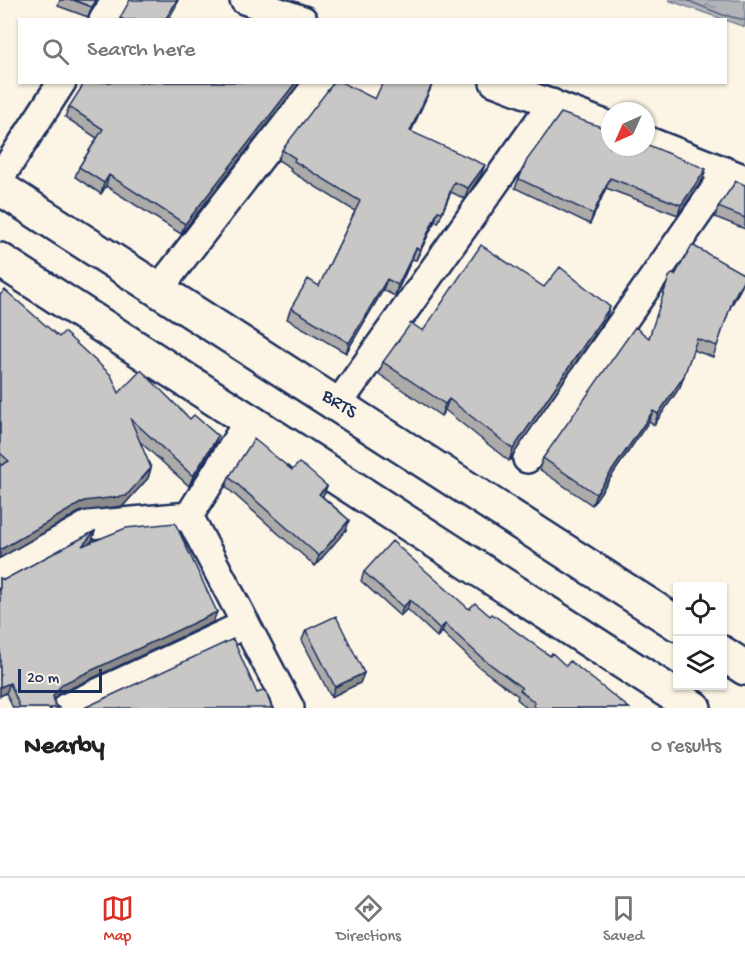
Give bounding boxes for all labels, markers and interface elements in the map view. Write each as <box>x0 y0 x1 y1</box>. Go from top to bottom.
search box <box>18 18 727 84</box>
icon: search <box>39 35 72 68</box>
text: Search here <box>87 38 195 64</box>
north arrow <box>601 102 655 156</box>
street label: BRTS <box>316 385 362 425</box>
map controls <box>673 582 727 690</box>
button: locate <box>673 582 727 636</box>
button: layers <box>673 636 727 690</box>
scale bar <box>18 666 102 694</box>
text: 20 m <box>27 670 59 689</box>
text: Nearby <box>24 732 105 763</box>
text: 0 results <box>651 736 721 759</box>
tab: Map <box>101 892 134 947</box>
tab: Directions <box>336 892 401 947</box>
tab: Saved <box>603 892 644 947</box>

